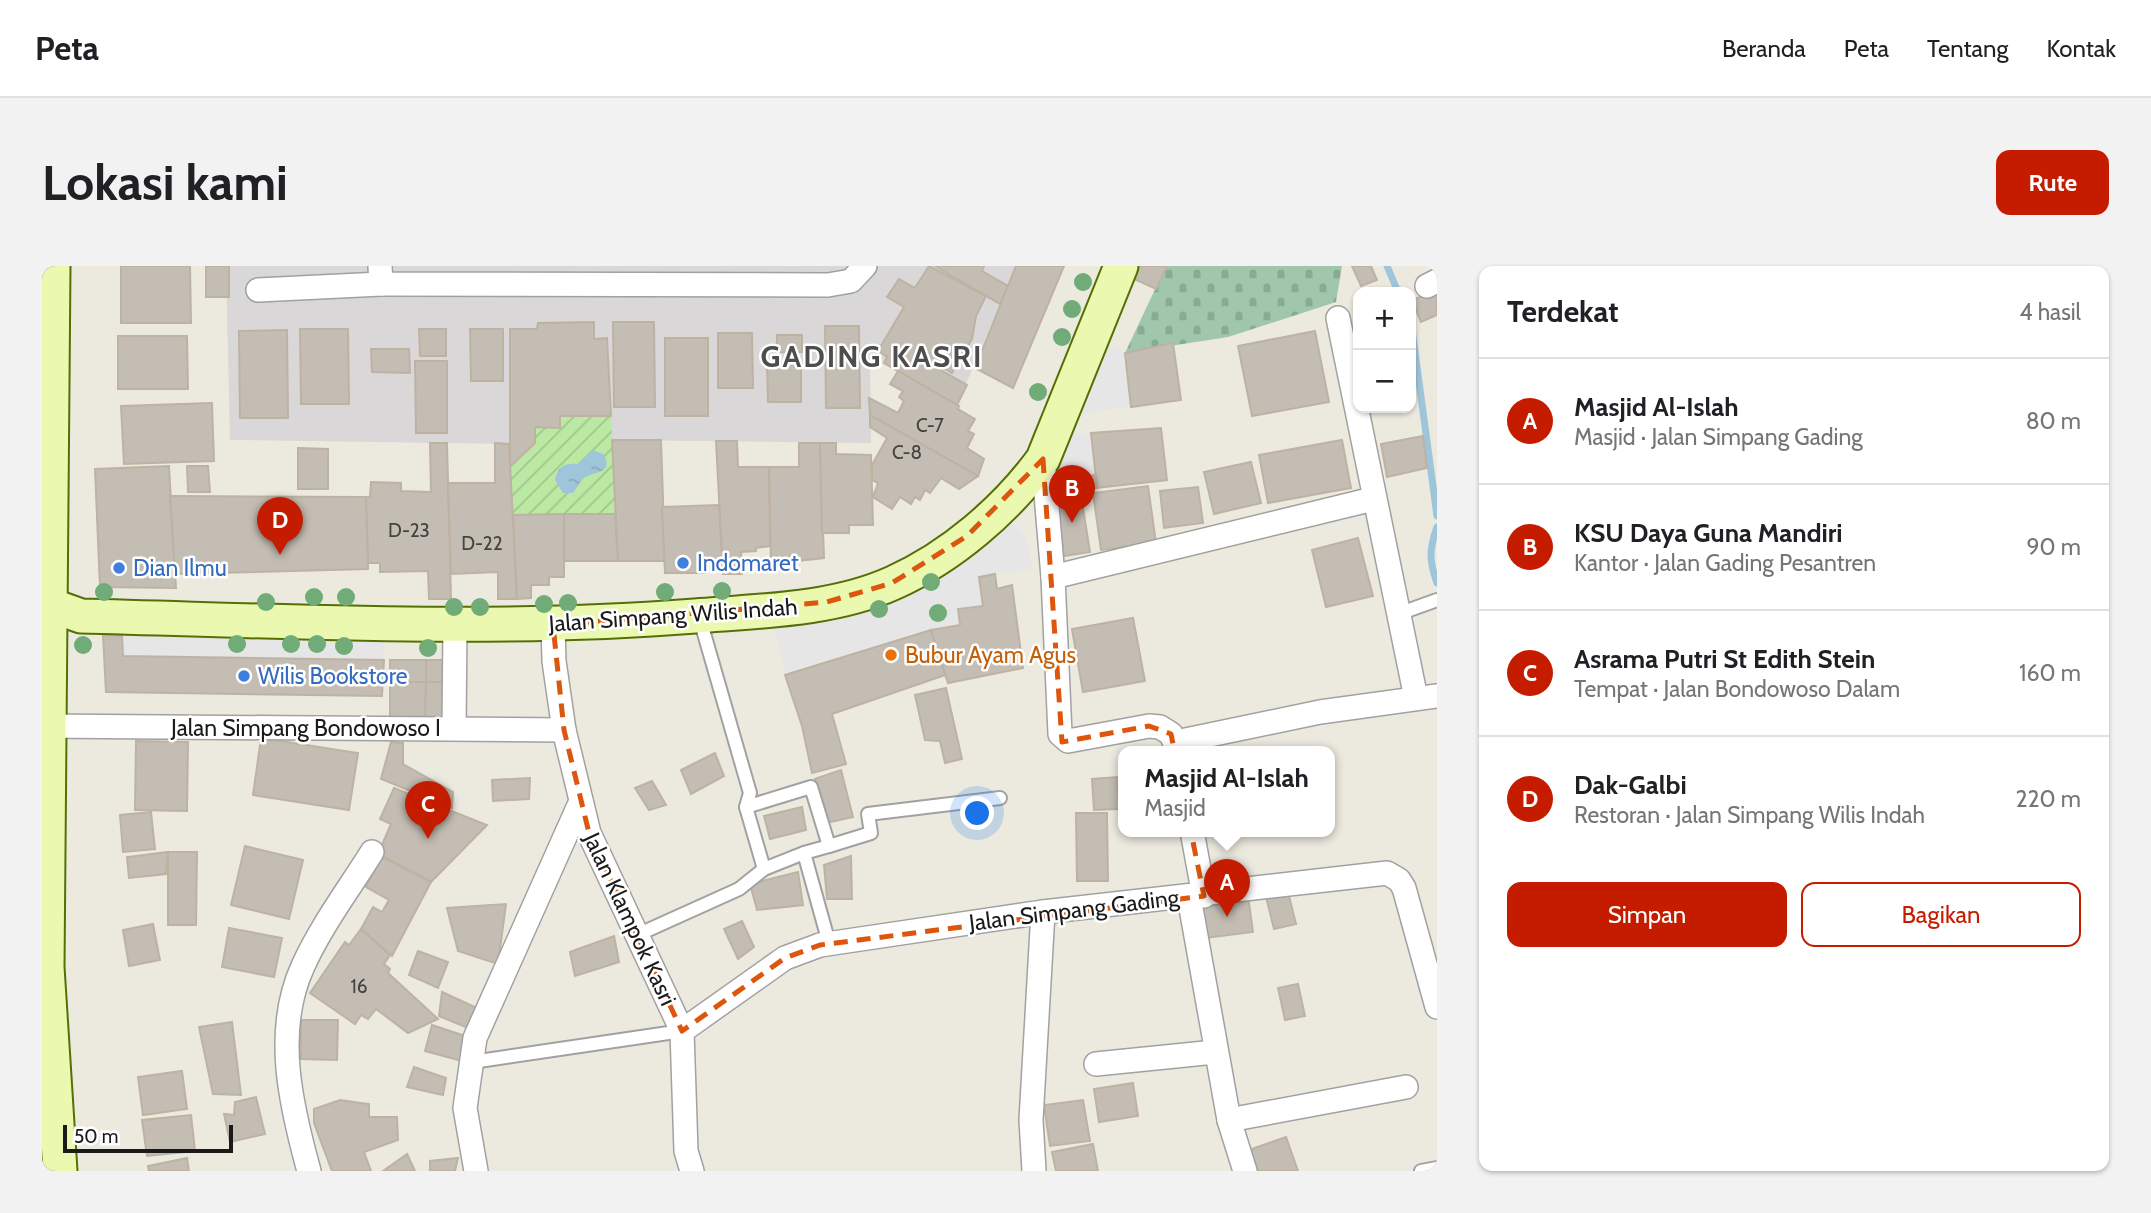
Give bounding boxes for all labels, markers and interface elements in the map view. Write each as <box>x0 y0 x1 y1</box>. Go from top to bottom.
text: Peta <box>35 28 99 68</box>
text: Beranda <box>1722 34 1806 63</box>
text: Peta <box>1844 34 1889 63</box>
text: Tentang <box>1927 34 2008 63</box>
text: Kontak <box>2046 34 2116 63</box>
button: Rute <box>1996 150 2109 215</box>
text: Lokasi kami <box>42 153 288 212</box>
map controls <box>1353 287 1416 413</box>
button: + <box>1353 287 1416 350</box>
text: Terdekat <box>1507 293 1619 330</box>
text: 4 hasil <box>2019 298 2081 326</box>
district label: GADING KASRI <box>761 338 983 375</box>
button: − <box>1353 350 1416 413</box>
text: Masjid Al-Islah <box>1574 391 1739 423</box>
text: A <box>1523 407 1537 435</box>
text: 80 m <box>2026 407 2081 435</box>
house number: C-7 <box>916 414 944 437</box>
text: Masjid · Jalan Simpang Gading <box>1574 423 1863 451</box>
house number: C-8 <box>892 441 922 464</box>
pin: B <box>1049 465 1095 523</box>
pin: D <box>257 497 303 555</box>
text: KSU Daya Guna Mandiri <box>1574 517 1843 549</box>
house number: D-23 <box>388 519 430 542</box>
house number: D-22 <box>461 532 503 555</box>
text: B <box>1523 533 1537 561</box>
text: 90 m <box>2027 533 2081 561</box>
place label: Indomaret <box>697 549 799 577</box>
text: Kantor · Jalan Gading Pesantren <box>1574 549 1876 577</box>
place label: Dian Ilmu <box>133 554 227 582</box>
marker: Indomaret <box>675 555 691 571</box>
marker: Dian Ilmu <box>111 560 127 576</box>
street label: Jalan Simpang Wilis Indah <box>547 592 798 638</box>
place label: Bubur Ayam Agus <box>905 641 1076 669</box>
text: Asrama Putri St Edith Stein <box>1574 643 1875 675</box>
marker: Bubur Ayam Agus <box>883 647 899 663</box>
text: C <box>1523 659 1537 687</box>
text: 160 m <box>2019 659 2081 687</box>
place label: Wilis Bookstore <box>258 662 408 690</box>
marker: Wilis Bookstore <box>236 668 252 684</box>
text: Tempat · Jalan Bondowoso Dalam <box>1574 675 1900 703</box>
street label: Jalan Simpang Bondowoso I <box>170 714 441 742</box>
popup <box>1118 746 1335 837</box>
text: Masjid Al-Islah <box>1144 762 1309 794</box>
text: Dak-Galbi <box>1574 769 1687 801</box>
pin: C <box>405 781 451 839</box>
text: D <box>1522 785 1538 813</box>
text: 220 m <box>2015 785 2081 813</box>
text: Masjid <box>1144 794 1206 822</box>
your location <box>960 796 994 830</box>
text: Restoran · Jalan Simpang Wilis Indah <box>1574 801 1925 829</box>
street label: Jalan Klampok Kasri <box>577 827 682 1010</box>
pin: A <box>1204 859 1250 917</box>
button: Simpan <box>1507 882 1787 947</box>
button: Bagikan <box>1801 882 2081 947</box>
street label: Jalan Simpang Gading <box>966 883 1181 937</box>
house number: 16 <box>351 975 368 998</box>
scale bar <box>63 1122 233 1154</box>
text: 50 m <box>74 1125 118 1148</box>

